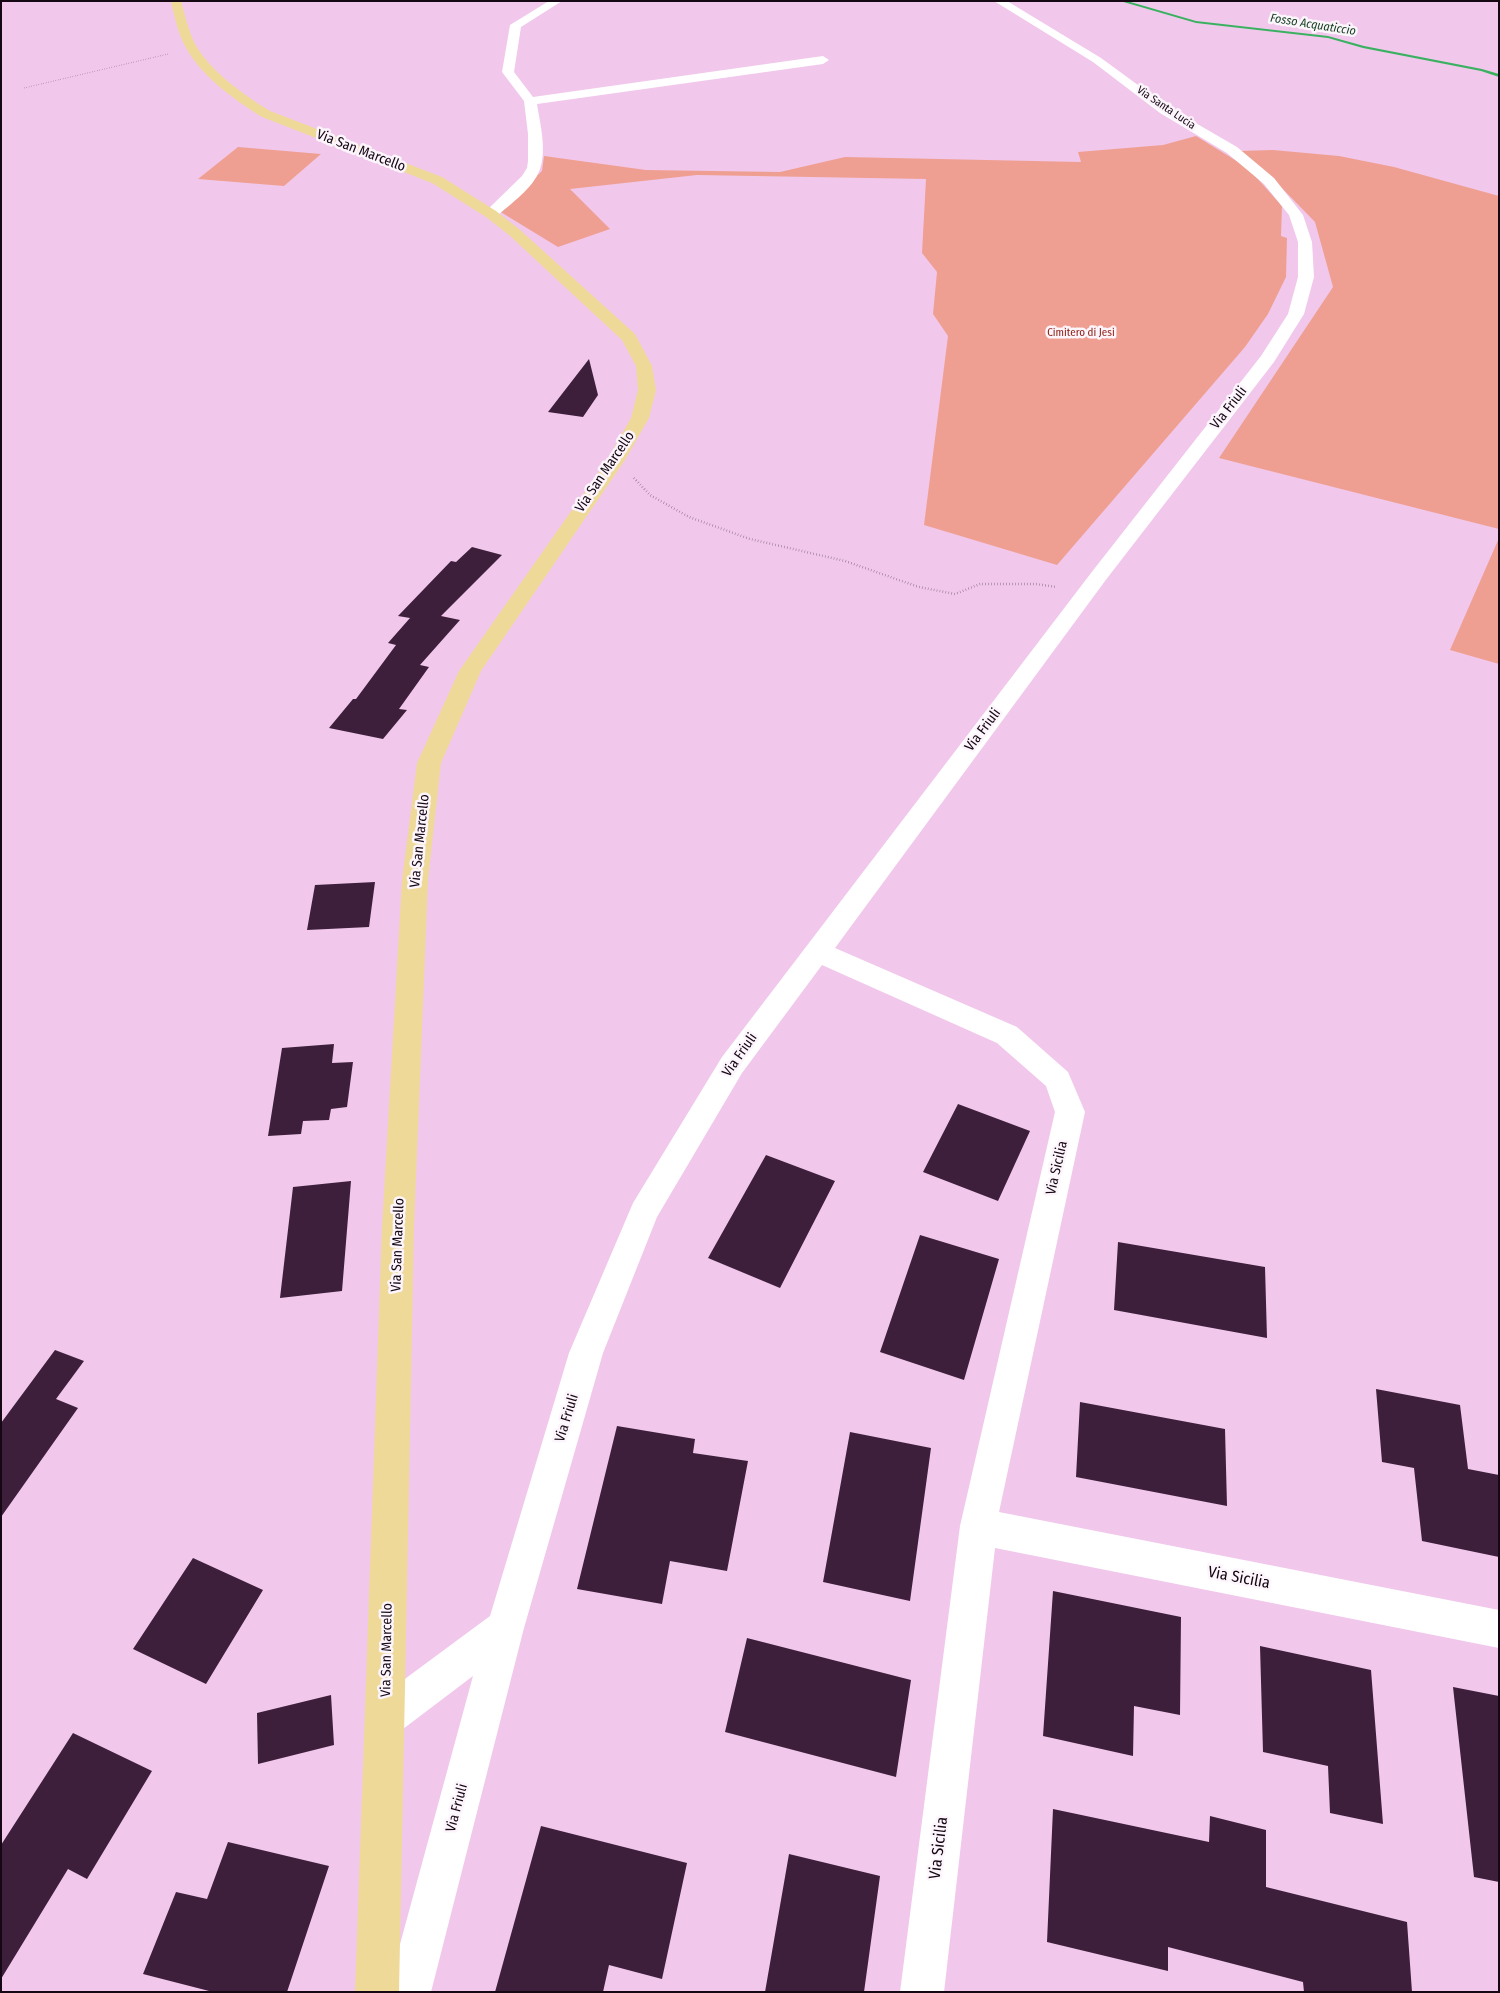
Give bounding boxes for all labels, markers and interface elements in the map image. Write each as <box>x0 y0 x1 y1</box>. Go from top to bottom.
water label: Fosso Acquaticcio <box>1269 11 1357 39</box>
street label: Via Santa Lucia <box>1134 84 1198 132</box>
street label: Via San Marcello <box>314 126 408 176</box>
park label: Cimitero di Jesi <box>1047 326 1115 340</box>
street label: Via Friuli <box>1207 383 1251 433</box>
street label: Via San Marcello <box>572 428 638 516</box>
street label: Via Friuli <box>961 705 1005 755</box>
street label: Via San Marcello <box>407 793 433 889</box>
street label: Via Friuli <box>719 1030 761 1080</box>
street label: Via Sicilia <box>1043 1139 1071 1197</box>
street label: Via San Marcello <box>388 1198 408 1292</box>
street label: Via Friuli <box>552 1392 582 1444</box>
street label: Via Sicilia <box>1206 1563 1272 1593</box>
street label: Via San Marcello <box>378 1603 396 1697</box>
street label: Via Friuli <box>442 1782 472 1834</box>
street label: Via Sicilia <box>926 1816 952 1880</box>

